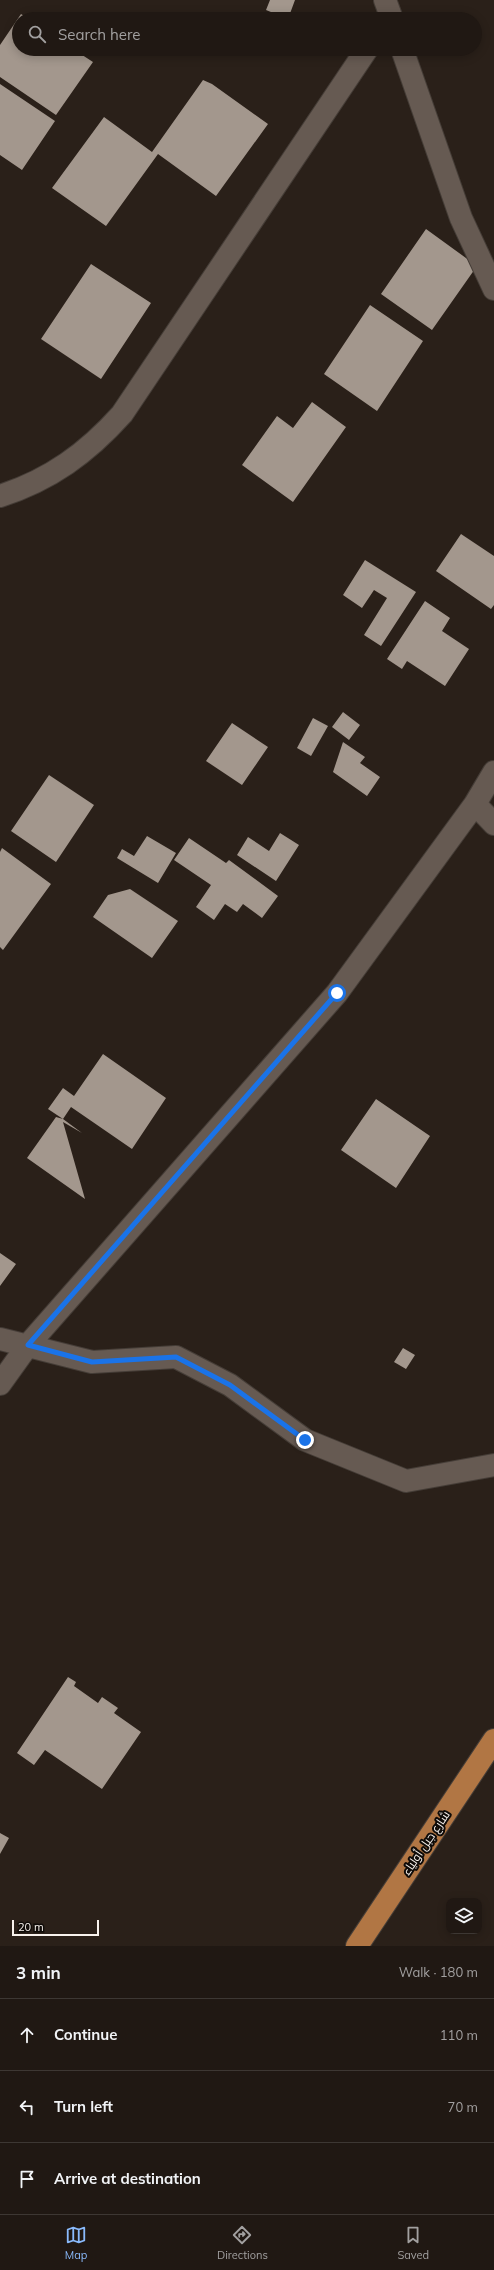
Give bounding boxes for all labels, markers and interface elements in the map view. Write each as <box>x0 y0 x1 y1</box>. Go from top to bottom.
search box <box>12 12 482 56</box>
icon: search <box>26 23 48 45</box>
text: Search here <box>58 25 140 44</box>
route start <box>328 984 346 1002</box>
route end <box>296 1431 314 1449</box>
street label: شارع جبل أولياء <box>398 1807 454 1878</box>
map controls <box>446 1898 482 1934</box>
button: layers <box>446 1898 482 1934</box>
scale bar <box>12 1918 99 1937</box>
text: 20 m <box>18 1920 44 1934</box>
text: 3 min <box>16 1962 61 1983</box>
text: Walk · 180 m <box>399 1964 478 1980</box>
icon: ahead <box>16 2024 38 2046</box>
text: Continue <box>54 2025 117 2044</box>
text: 110 m <box>440 2027 478 2043</box>
icon: left <box>16 2096 38 2118</box>
text: Turn left <box>54 2097 113 2116</box>
text: 70 m <box>448 2099 478 2115</box>
icon: arrive <box>16 2168 38 2190</box>
text: Arrive at destination <box>54 2169 201 2188</box>
tab: Map <box>65 2224 87 2262</box>
tab: Directions <box>217 2224 268 2262</box>
tab: Saved <box>397 2224 429 2262</box>

